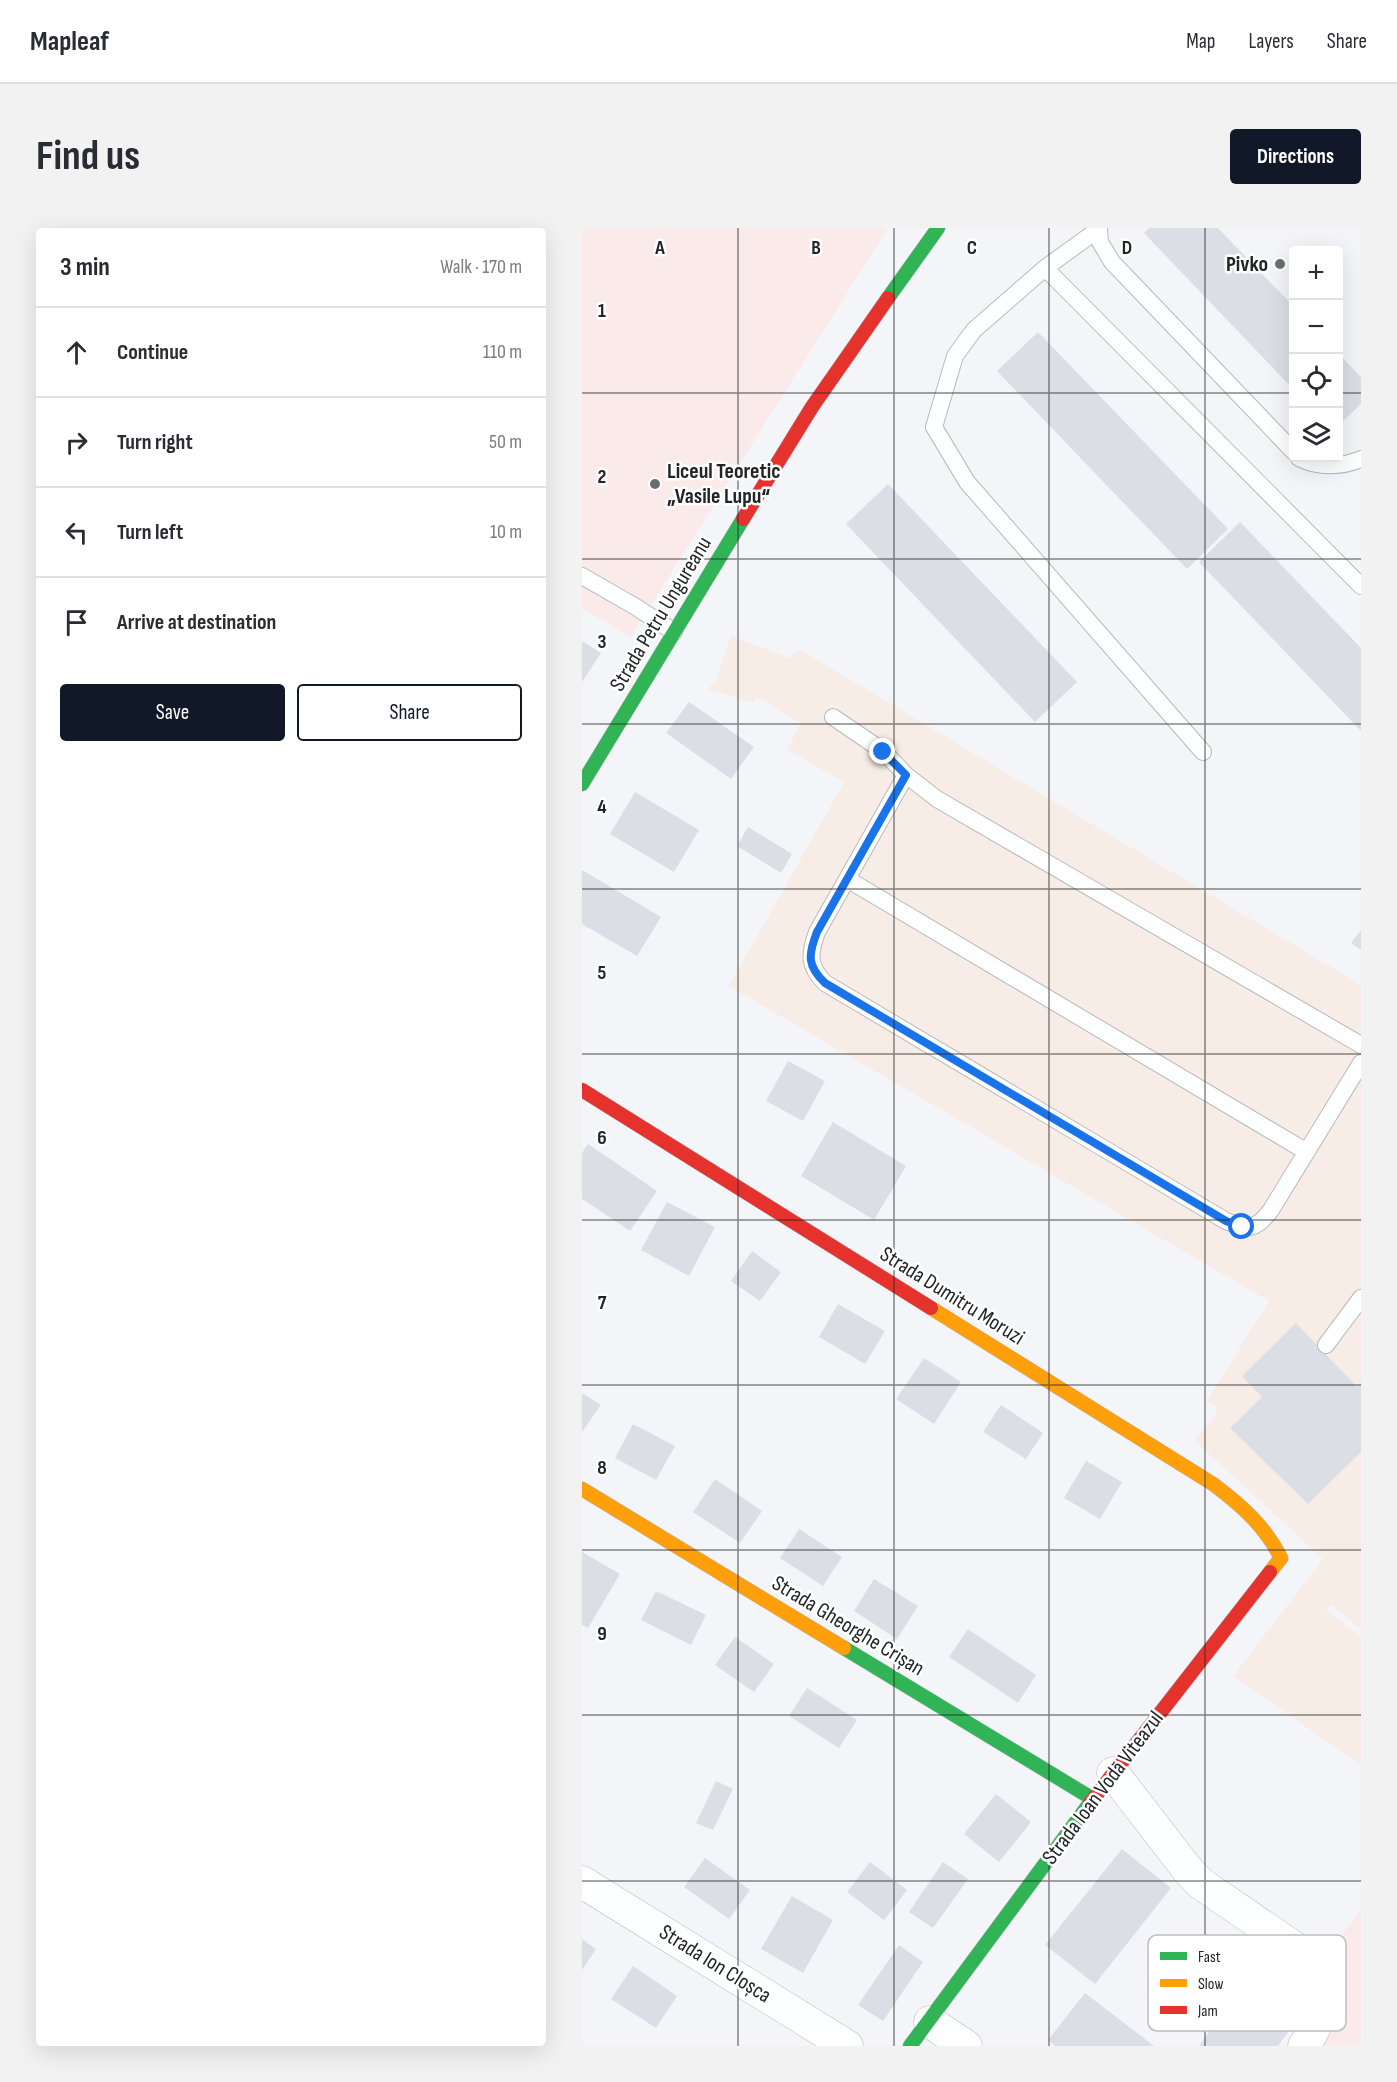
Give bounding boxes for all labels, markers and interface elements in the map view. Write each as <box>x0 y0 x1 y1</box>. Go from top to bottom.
text: Mapleaf <box>30 25 109 58</box>
text: Map <box>1186 29 1215 54</box>
text: Layers <box>1248 29 1294 54</box>
text: Share <box>1327 29 1367 54</box>
button: Directions <box>1230 129 1361 184</box>
text: Find us <box>36 131 140 182</box>
text: A <box>654 236 665 260</box>
text: B <box>811 236 821 260</box>
text: C <box>967 236 977 260</box>
text: D <box>1122 236 1132 260</box>
map controls <box>1289 246 1343 462</box>
button: + <box>1289 246 1343 300</box>
place label: Pivko <box>1226 251 1268 278</box>
text: 3 min <box>60 252 110 283</box>
text: Walk · 170 m <box>440 255 522 279</box>
marker: Pivko <box>1273 257 1287 271</box>
text: 1 <box>598 299 606 323</box>
button: − <box>1289 300 1343 354</box>
icon: ahead <box>60 336 93 369</box>
text: Continue <box>117 339 188 366</box>
text: 110 m <box>483 340 522 364</box>
button: locate <box>1289 354 1343 408</box>
button: layers <box>1289 408 1343 462</box>
icon: right <box>60 426 93 459</box>
text: Turn right <box>117 429 193 456</box>
text: 50 m <box>489 430 522 454</box>
place label: Liceul Teoretic „Vasile Lupu“ <box>667 458 780 510</box>
text: 2 <box>598 465 606 489</box>
marker: Liceul Teoretic „Vasile Lupu“ <box>648 477 662 491</box>
icon: left <box>60 516 93 549</box>
text: Turn left <box>117 519 183 546</box>
text: 10 m <box>490 520 522 544</box>
street label: Strada Petru Ungureanu <box>604 532 718 696</box>
icon: arrive <box>60 606 93 639</box>
text: Arrive at destination <box>117 609 276 636</box>
text: 3 <box>598 630 607 654</box>
button: Save <box>60 684 285 741</box>
button: Share <box>297 684 522 741</box>
route end <box>869 738 895 764</box>
text: 4 <box>597 795 607 819</box>
text: 5 <box>598 961 607 985</box>
text: 6 <box>597 1126 607 1150</box>
route start <box>1228 1213 1254 1239</box>
street label: Strada Dumitru Moruzi <box>875 1241 1029 1351</box>
text: 7 <box>598 1291 607 1315</box>
text: 8 <box>597 1456 607 1480</box>
street label: Strada Gheorghe Crișan <box>767 1570 929 1682</box>
text: 9 <box>597 1622 607 1646</box>
street label: Strada Ioan Vodă Viteazul <box>1037 1706 1169 1870</box>
street label: Strada Ion Cloșca <box>654 1919 776 2009</box>
legend <box>1148 1935 1346 2031</box>
text: Fast <box>1198 1948 1221 1967</box>
text: Slow <box>1198 1975 1223 1994</box>
text: Jam <box>1197 2002 1218 2021</box>

